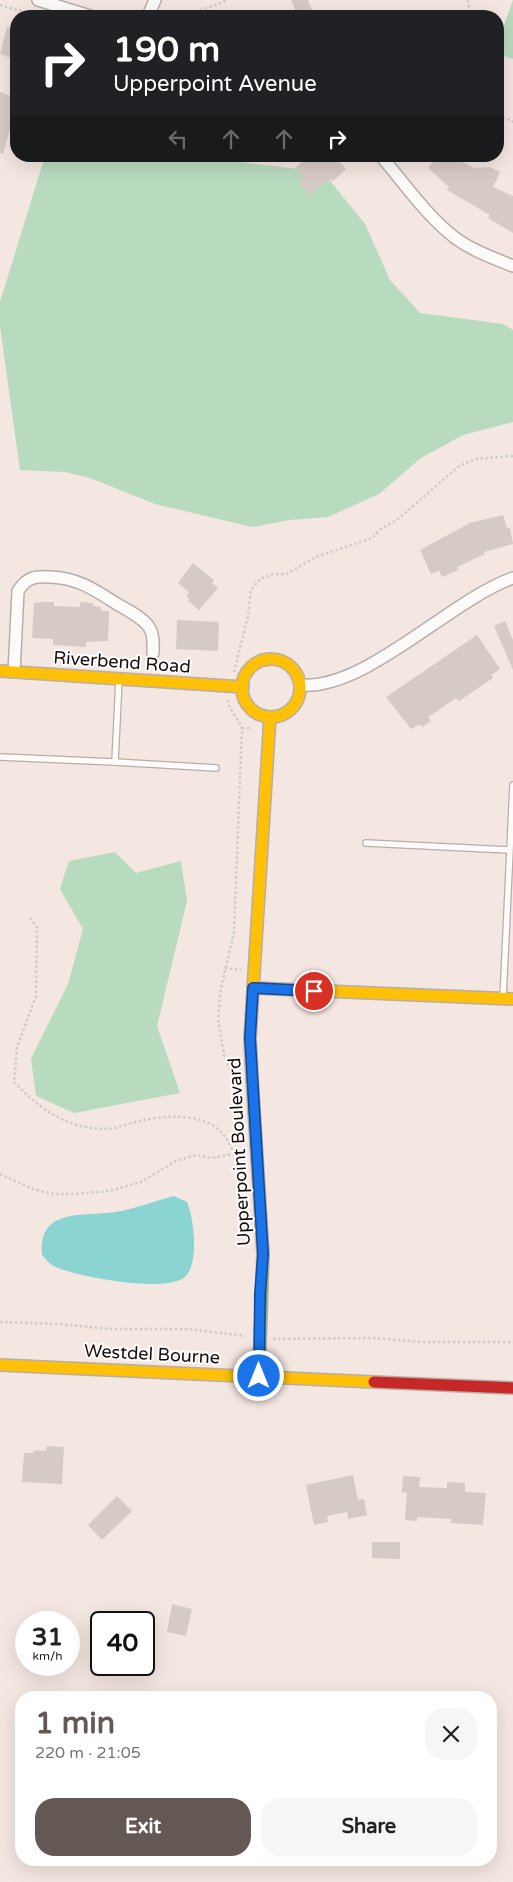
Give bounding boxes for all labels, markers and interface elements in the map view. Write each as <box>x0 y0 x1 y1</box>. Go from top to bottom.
text: 190 m <box>113 29 220 71</box>
icon: right <box>30 30 95 95</box>
text: Upperpoint Avenue <box>113 71 317 97</box>
icon: left <box>164 125 192 153</box>
icon: ahead <box>217 125 245 153</box>
icon: ahead <box>270 125 298 153</box>
icon: right <box>323 125 351 153</box>
street label: Riverbend Road <box>53 646 191 678</box>
pin <box>293 970 335 1012</box>
icon: arrive <box>300 977 328 1005</box>
street label: Upperpoint Boulevard <box>223 1057 255 1247</box>
street label: Westdel Bourne <box>84 1339 220 1369</box>
position arrow <box>232 1349 284 1401</box>
speed limit sign: 40 <box>90 1611 155 1676</box>
text: 31 <box>32 1622 63 1652</box>
text: km/h <box>32 1649 63 1663</box>
text: 1 min <box>35 1705 115 1742</box>
button: close <box>425 1708 477 1760</box>
text: 220 m · 21:05 <box>35 1743 141 1763</box>
button: Exit <box>35 1798 251 1856</box>
button: Share <box>261 1798 477 1856</box>

